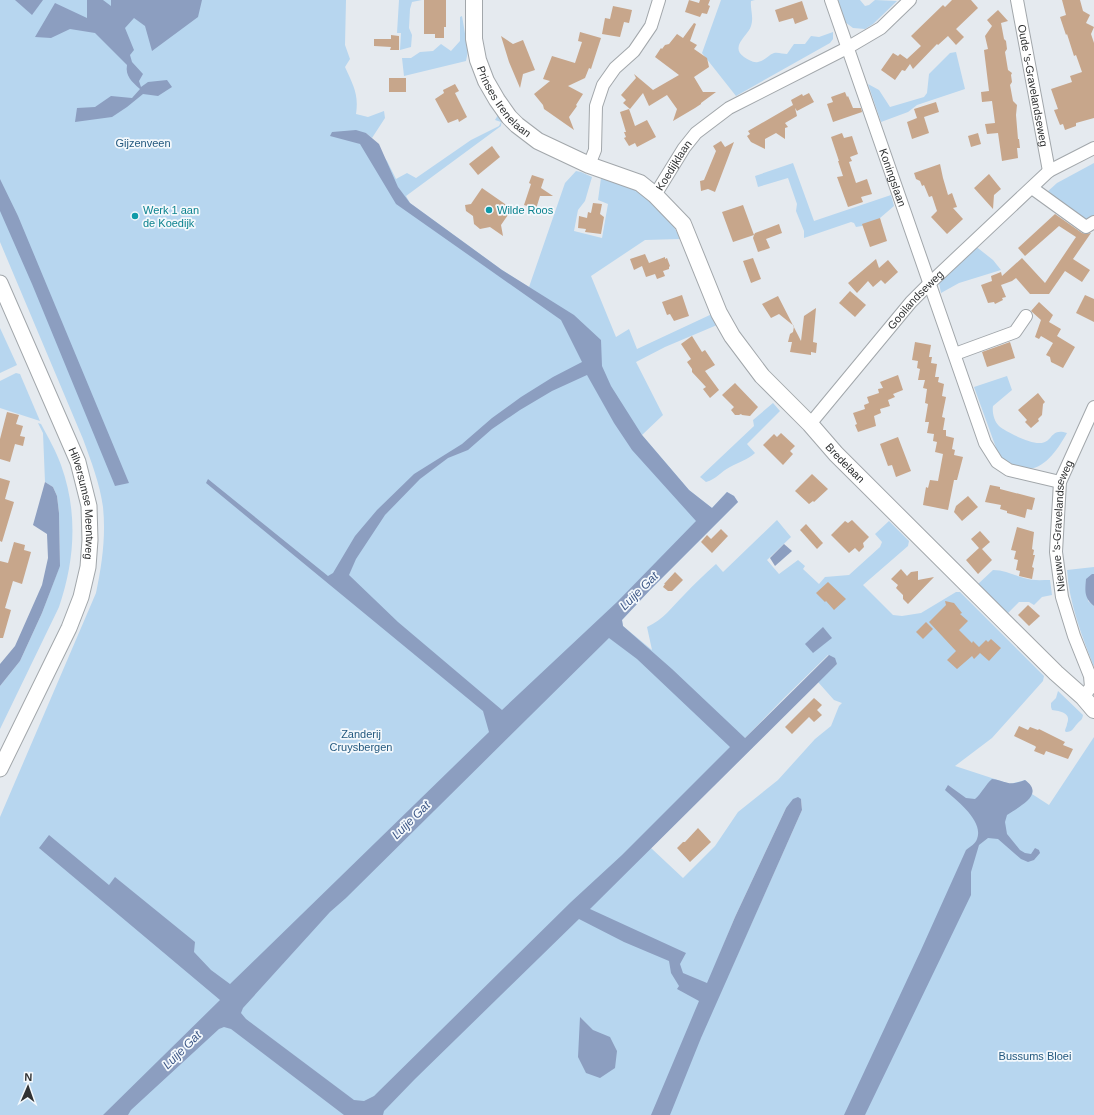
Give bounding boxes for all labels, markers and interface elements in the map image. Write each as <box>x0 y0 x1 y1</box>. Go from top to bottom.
street label: Oude 's-Gravelandseweg <box>1016 24 1050 148</box>
street label: Prinses Irenelaan <box>475 64 533 139</box>
park label: Gijzenveen <box>115 137 171 149</box>
street label: Koedijklaan <box>653 138 694 193</box>
street label: Koningslaan <box>877 147 908 208</box>
place label: Werk 1 aan de Koedijk <box>143 204 199 229</box>
place label: Wilde Roos <box>497 204 554 216</box>
marker: Wilde Roos <box>484 205 494 215</box>
marker: Werk 1 aan de Koedijk <box>130 211 140 221</box>
street label: Gooilandseweg <box>885 268 946 332</box>
street label: Bredelaan <box>823 441 867 485</box>
street label: Hilversumse Meentweg <box>66 445 96 560</box>
street label: Nieuwe 's-Gravelandseweg <box>1050 458 1075 592</box>
water label: Luije Gat <box>617 569 661 613</box>
park label: Zanderij Cruysbergen <box>330 728 392 753</box>
water label: Luije Gat <box>389 798 433 842</box>
water label: Luije Gat <box>160 1028 204 1072</box>
park label: Bussums Bloei <box>999 1050 1071 1062</box>
north arrow <box>8 1067 48 1107</box>
text: N <box>24 1071 33 1083</box>

